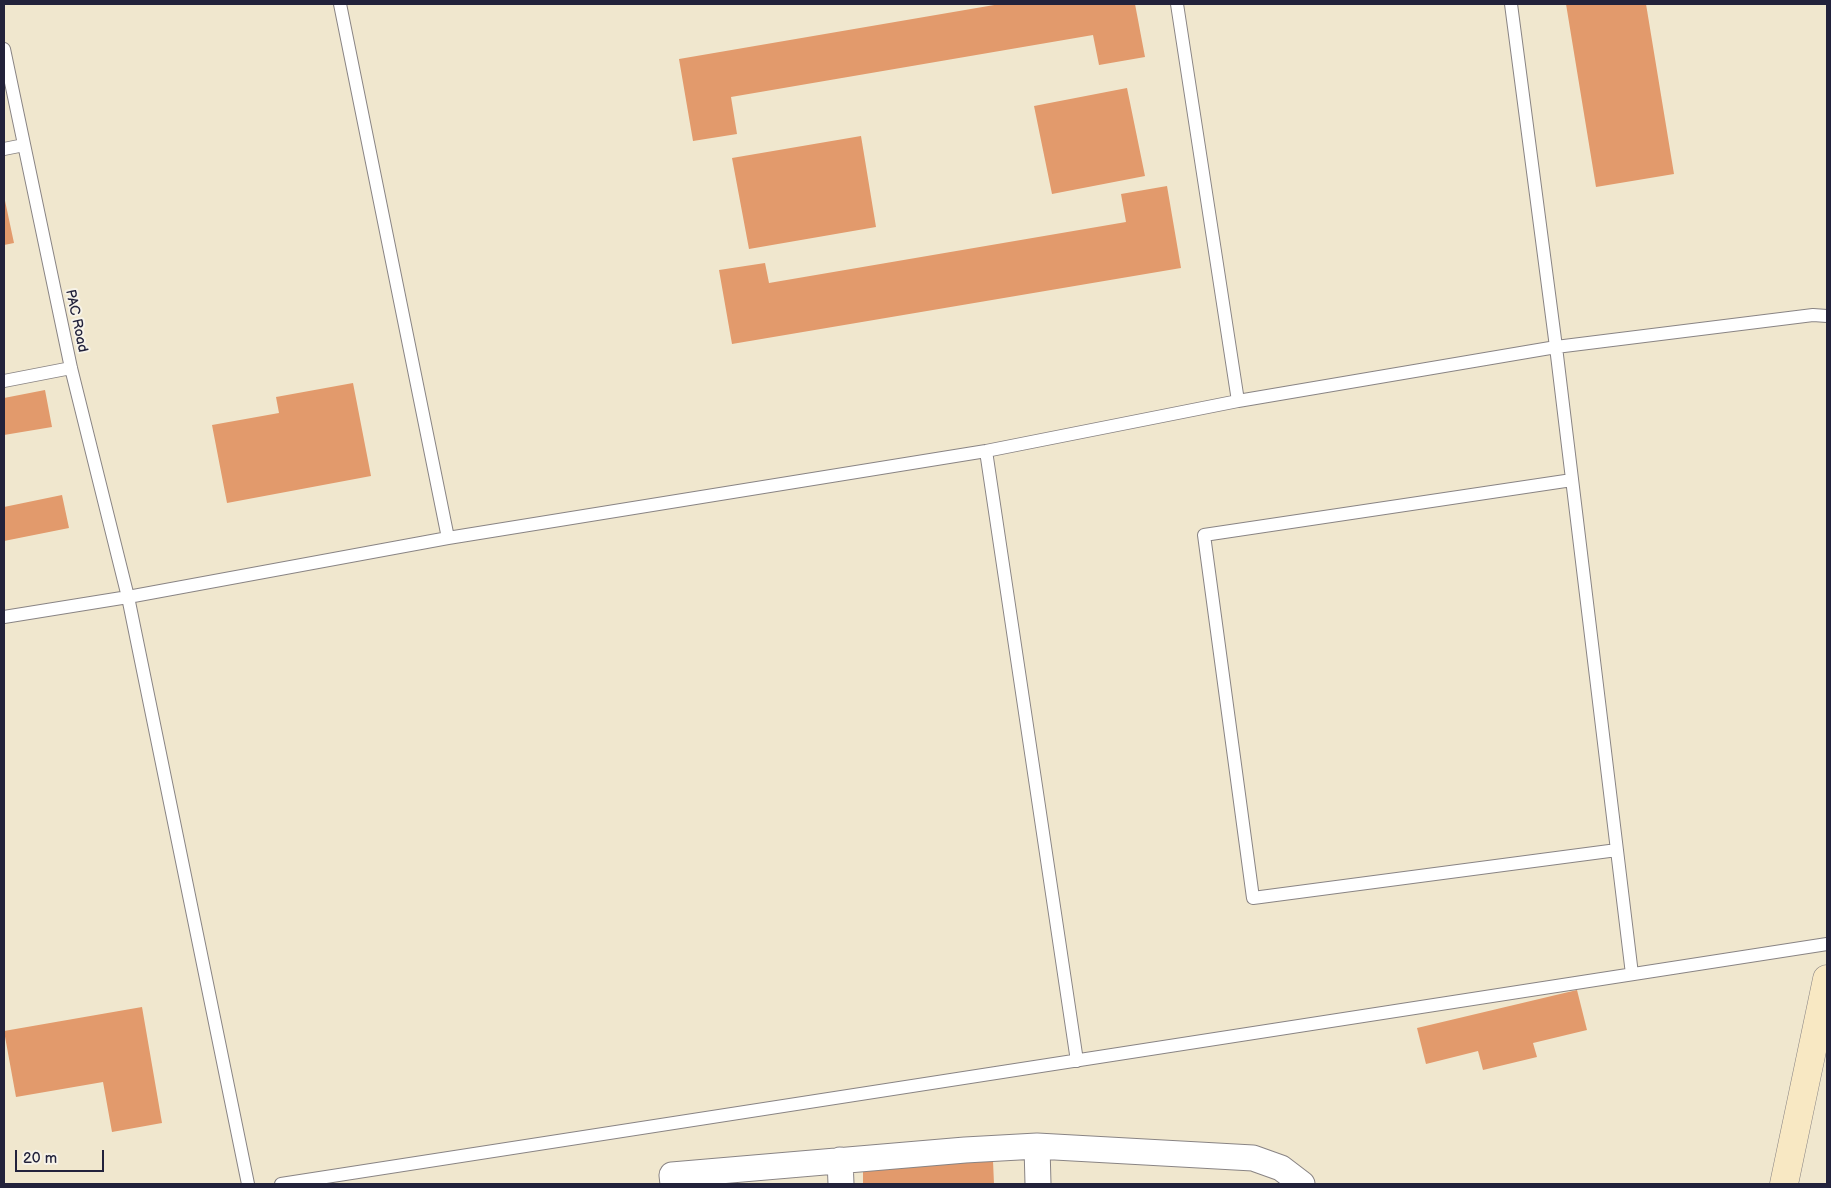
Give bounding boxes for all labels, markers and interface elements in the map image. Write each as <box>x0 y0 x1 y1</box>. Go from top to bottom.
street label: PAC Road <box>61 288 91 354</box>
scale bar <box>18 1140 106 1172</box>
text: 20 m <box>23 1149 57 1168</box>

